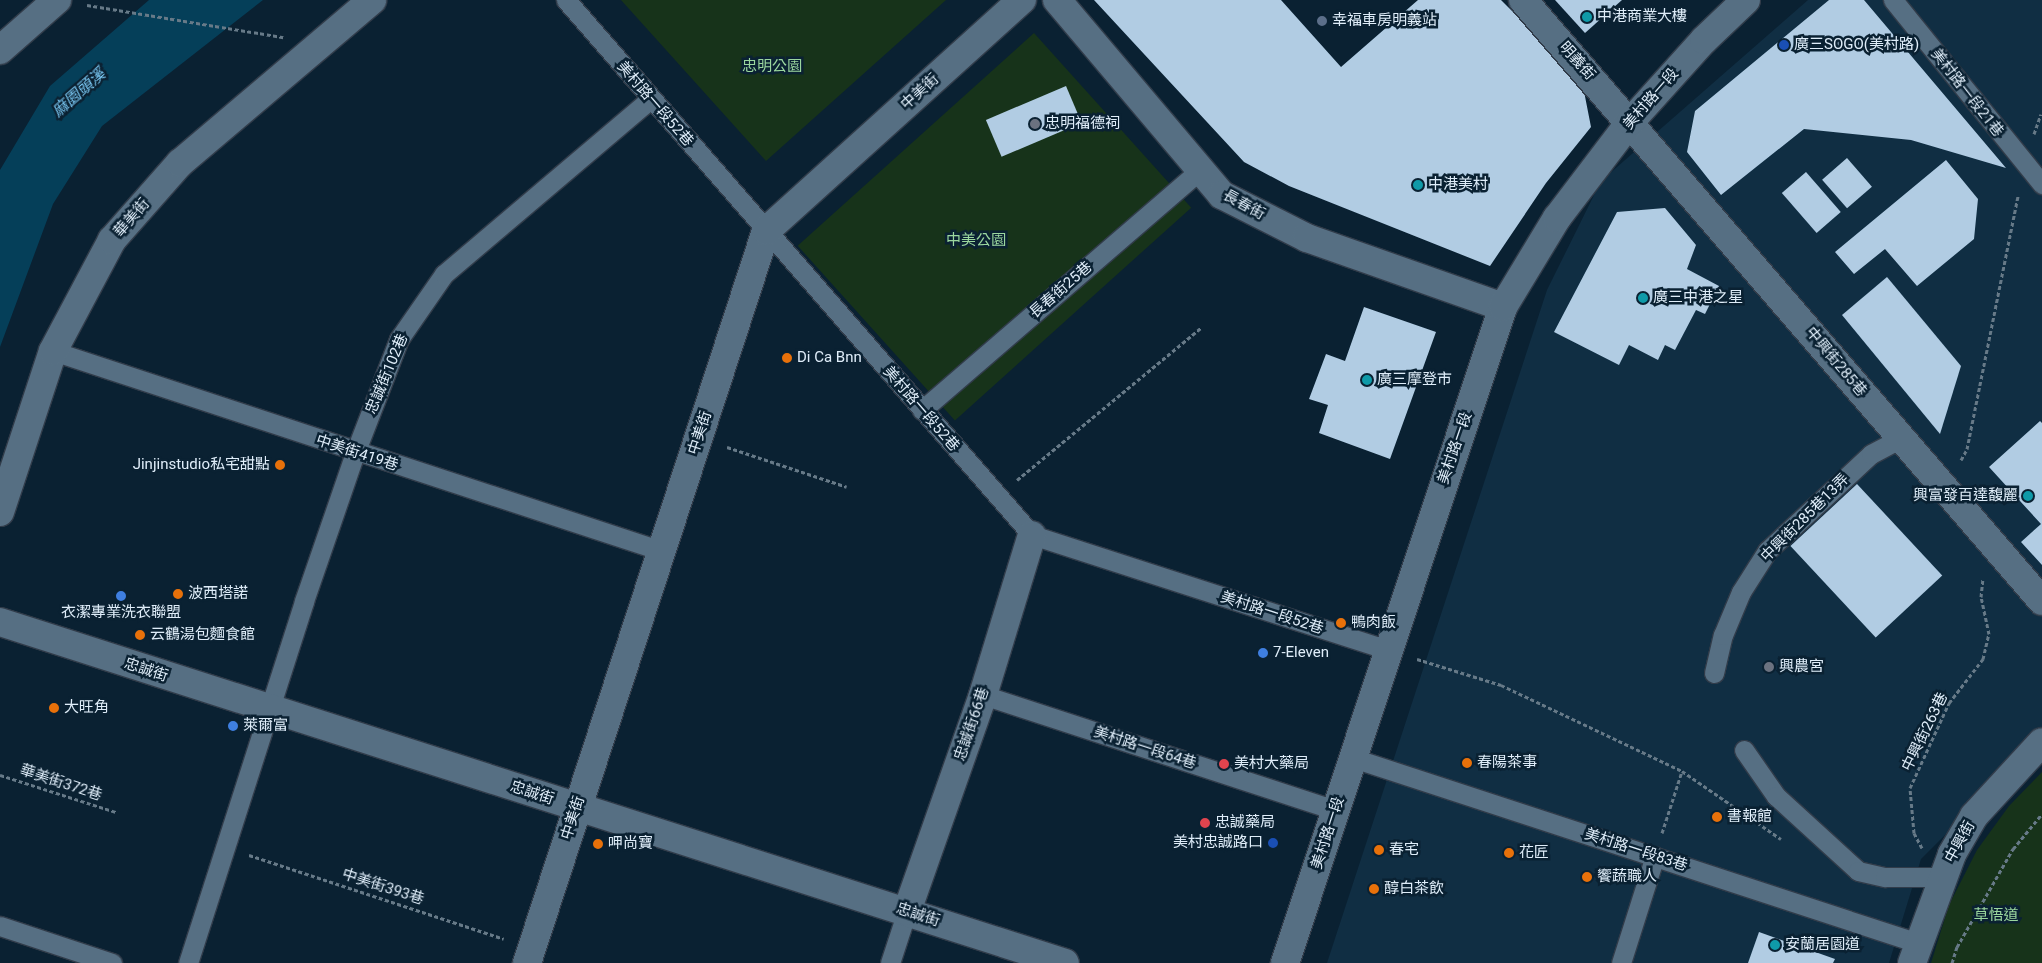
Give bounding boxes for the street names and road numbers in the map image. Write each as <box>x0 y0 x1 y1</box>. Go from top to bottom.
street label: 明義街 <box>1555 38 1599 84</box>
street label: 美村路一段21巷 <box>1927 45 2007 141</box>
street label: 美村路一段52巷 <box>613 58 697 150</box>
street label: 美村路一段 <box>1620 65 1682 133</box>
street label: 中美街 <box>897 70 943 114</box>
street label: 長春街 <box>1220 186 1268 224</box>
street label: 華美街 <box>110 195 154 241</box>
street label: 長春街25巷 <box>1026 258 1096 322</box>
street label: 中興街285巷 <box>1802 324 1870 400</box>
street label: 忠誠街102巷 <box>362 331 412 417</box>
street label: 美村路一段52巷 <box>879 363 963 455</box>
street label: 中美街 <box>684 409 716 457</box>
street label: 美村路一段 <box>1434 410 1476 486</box>
street label: 中美街419巷 <box>314 431 400 475</box>
street label: 中興街285巷13弄 <box>1757 470 1853 566</box>
street label: 美村路一段52巷 <box>1218 588 1326 638</box>
street label: 忠誠街 <box>122 654 170 686</box>
street label: 忠誠街66巷 <box>951 685 993 763</box>
street label: 中興街263巷 <box>1898 690 1952 774</box>
street label: 美村路一段64巷 <box>1091 723 1199 773</box>
street label: 華美街372巷 <box>18 761 104 805</box>
street label: 忠誠街 <box>508 777 556 809</box>
street label: 中美街 <box>557 794 589 842</box>
street label: 美村路一段 <box>1308 795 1348 871</box>
street label: 中興街 <box>1941 818 1979 866</box>
street label: 美村路一段83巷 <box>1582 825 1690 875</box>
street label: 中美街393巷 <box>340 865 426 909</box>
street label: 忠誠街 <box>894 899 942 931</box>

